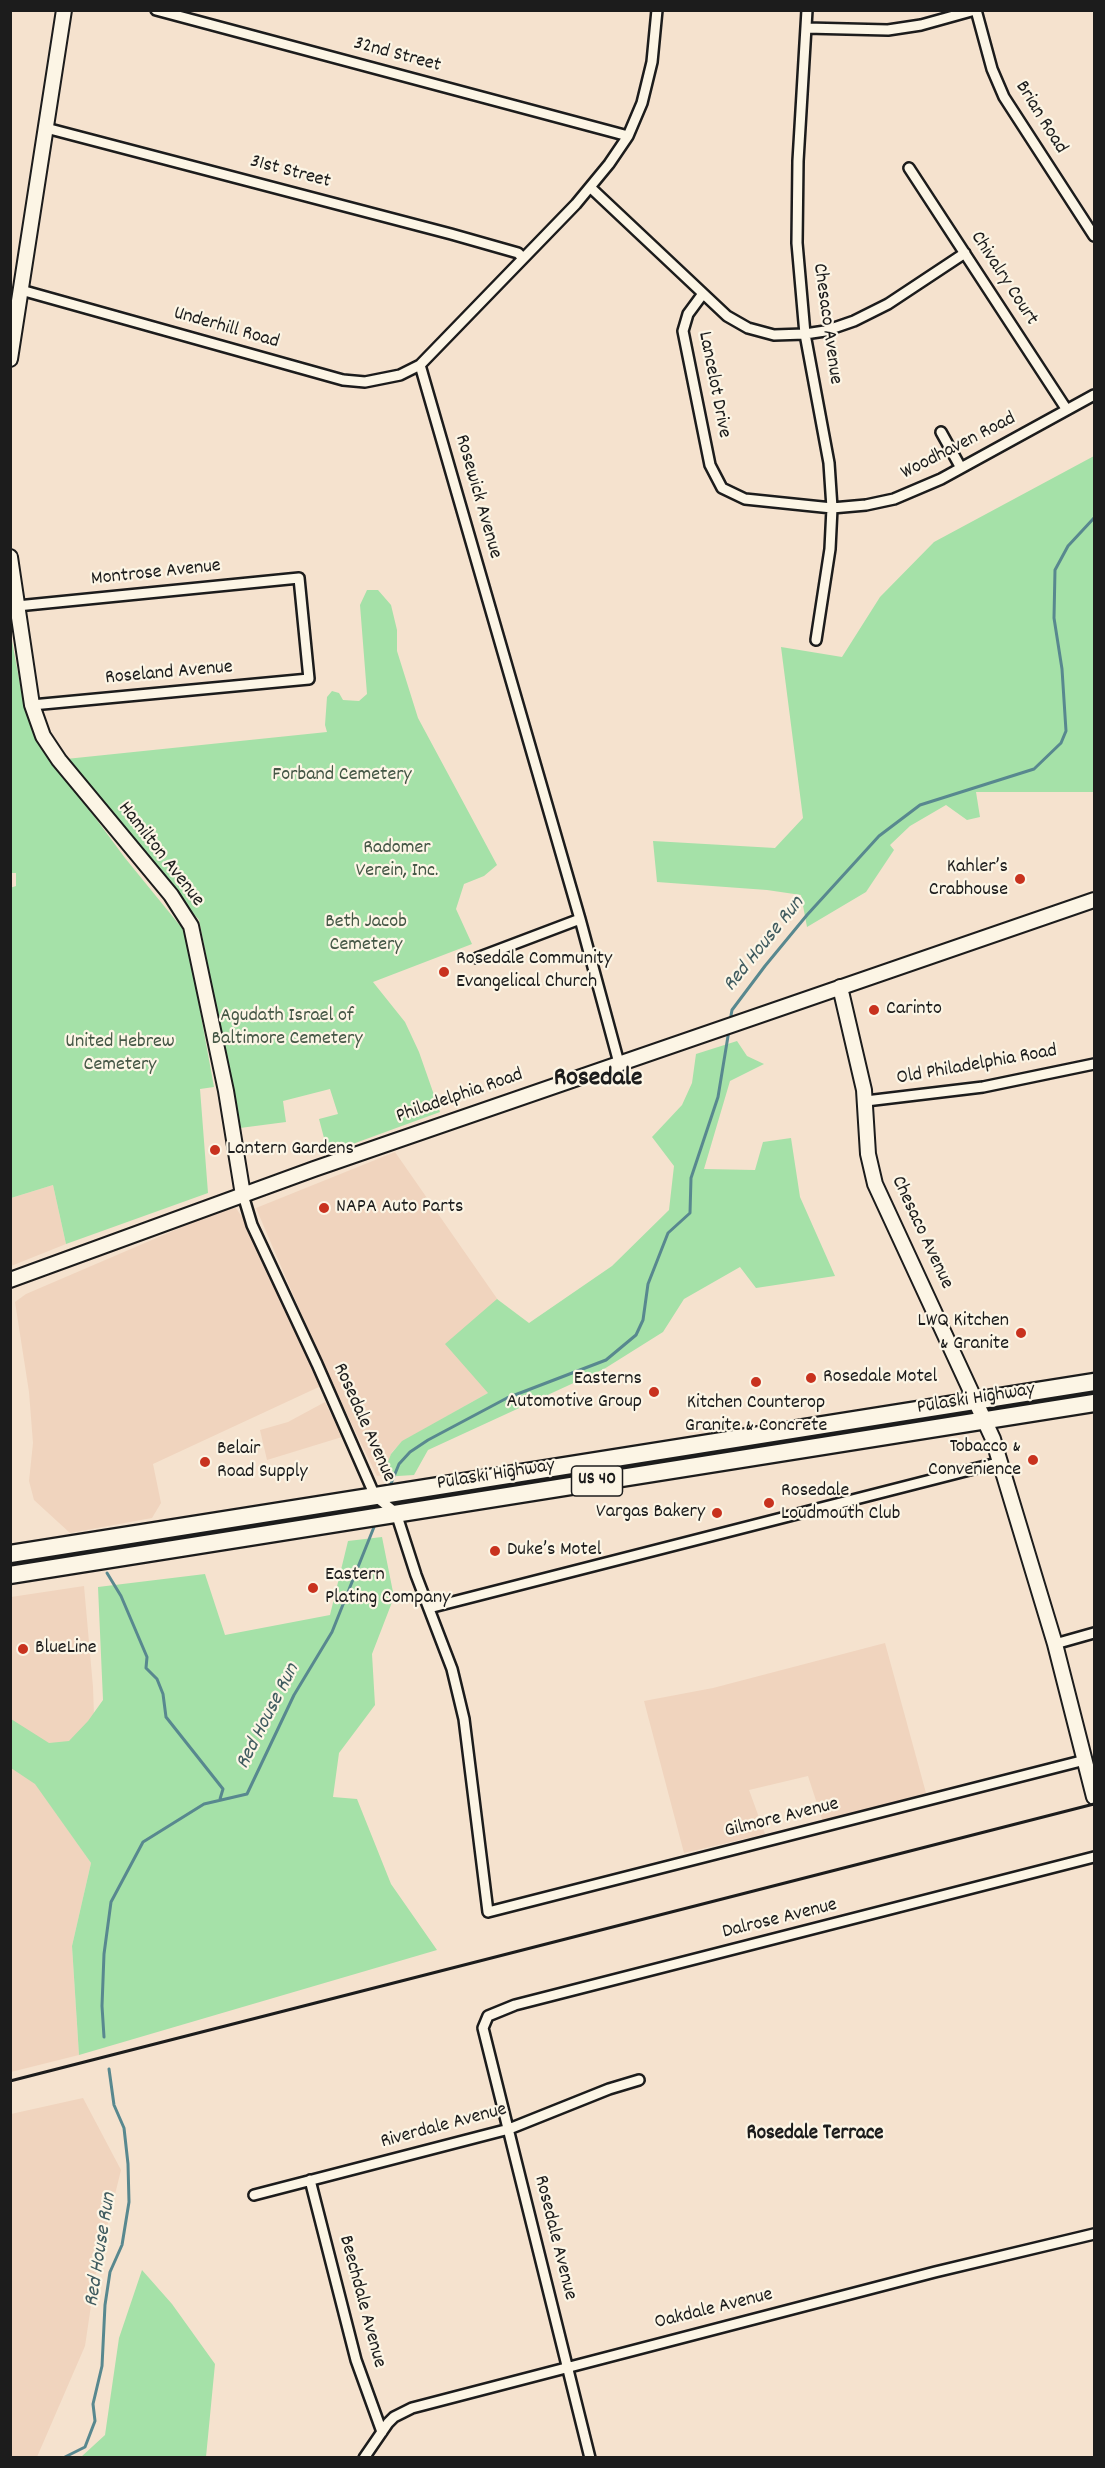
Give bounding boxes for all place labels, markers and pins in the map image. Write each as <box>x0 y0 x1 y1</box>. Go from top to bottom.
place label: Kahler’s Crabhouse <box>929 856 1008 903</box>
marker: Kahler’s Crabhouse <box>1013 872 1027 886</box>
place label: Rosedale Community Evangelical Church <box>456 948 612 995</box>
marker: Rosedale Community Evangelical Church <box>437 965 451 979</box>
place label: Carinto <box>886 998 942 1022</box>
marker: Carinto <box>867 1003 881 1017</box>
place label: Lantern Gardens <box>227 1138 354 1162</box>
marker: Lantern Gardens <box>208 1143 222 1157</box>
place label: NAPA Auto Parts <box>336 1196 463 1220</box>
marker: NAPA Auto Parts <box>317 1201 331 1215</box>
place label: LWQ Kitchen & Granite <box>918 1310 1009 1357</box>
marker: LWQ Kitchen & Granite <box>1014 1326 1028 1340</box>
place label: Rosedale Motel <box>823 1366 937 1390</box>
place label: Easterns Automotive Group <box>507 1368 642 1415</box>
marker: Rosedale Motel <box>804 1371 818 1385</box>
marker: Kitchen Counterop Granite & Concrete <box>749 1375 763 1389</box>
marker: Easterns Automotive Group <box>647 1385 661 1399</box>
place label: Kitchen Counterop Granite & Concrete <box>685 1392 827 1439</box>
place label: Tobacco & Convenience <box>928 1436 1021 1483</box>
place label: Belair Road Supply <box>217 1438 308 1485</box>
marker: Tobacco & Convenience <box>1026 1453 1040 1467</box>
marker: Belair Road Supply <box>198 1455 212 1469</box>
place label: Rosedale Loudmouth Club <box>781 1480 900 1527</box>
marker: Rosedale Loudmouth Club <box>762 1496 776 1510</box>
place label: Vargas Bakery <box>596 1501 705 1525</box>
marker: Vargas Bakery <box>710 1506 724 1520</box>
place label: Duke’s Motel <box>507 1539 601 1563</box>
marker: Duke’s Motel <box>488 1544 502 1558</box>
place label: Eastern Plating Company <box>325 1564 450 1611</box>
marker: Eastern Plating Company <box>306 1581 320 1595</box>
place label: BlueLine <box>35 1637 97 1661</box>
marker: BlueLine <box>16 1642 30 1656</box>

